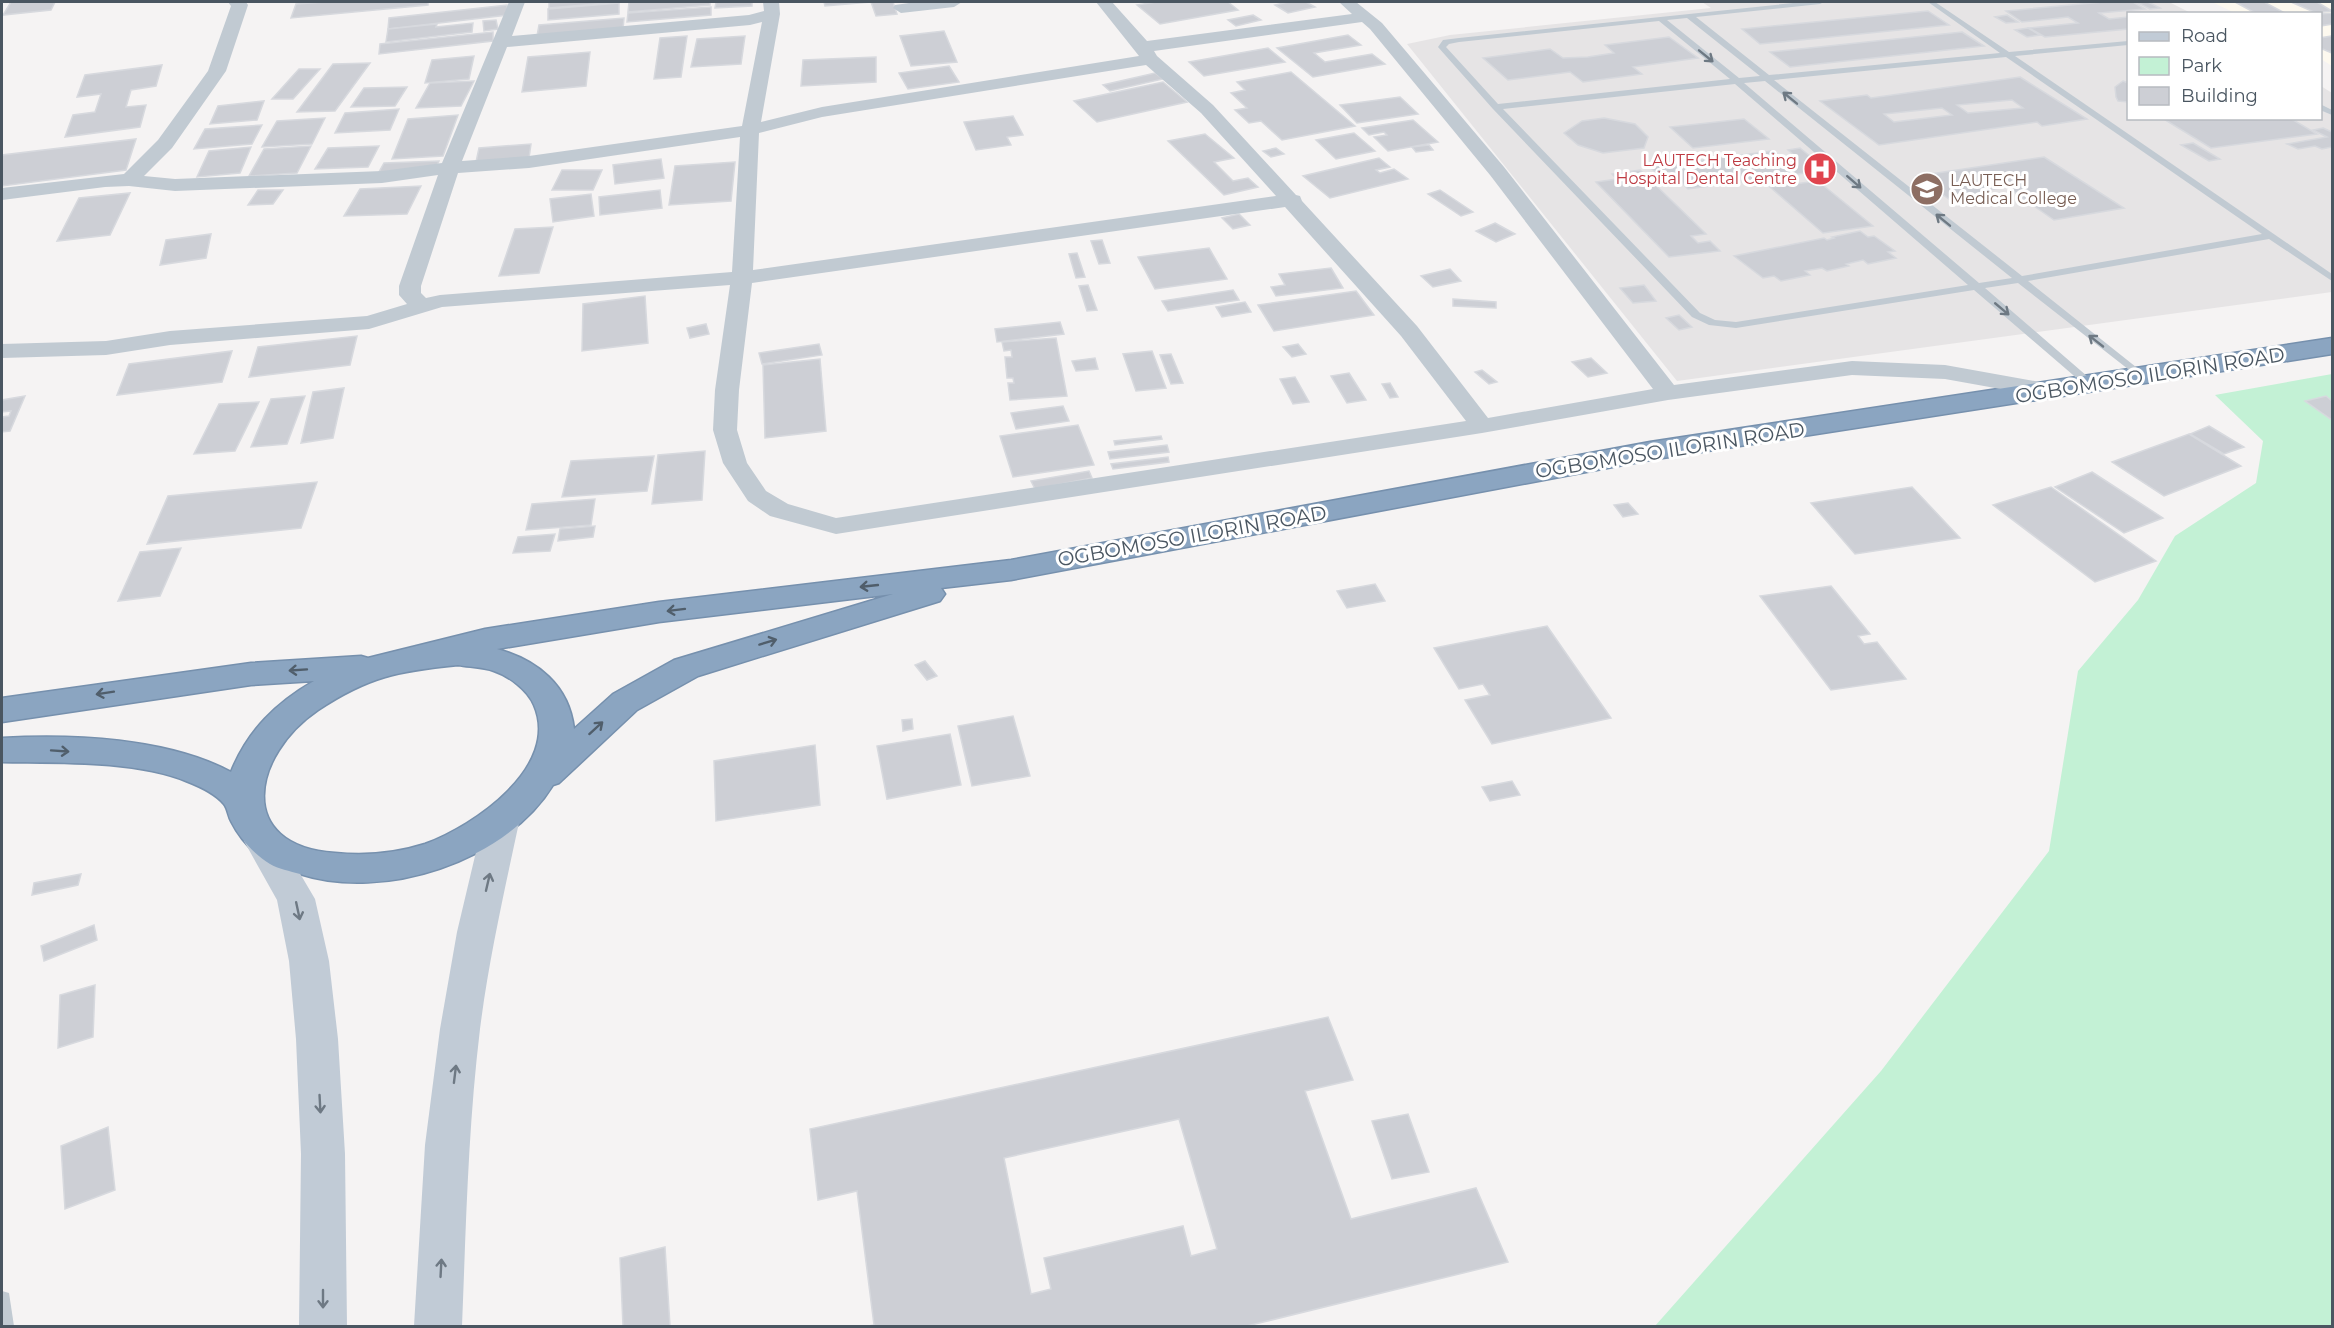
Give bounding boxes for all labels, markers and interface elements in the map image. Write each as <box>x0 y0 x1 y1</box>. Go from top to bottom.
legend <box>2127 12 2322 120</box>
text: Road <box>2181 25 2228 47</box>
one-way arrow <box>1698 49 1714 62</box>
text: Park <box>2181 55 2222 77</box>
text: Building <box>2181 85 2258 107</box>
one-way arrow <box>1782 92 1798 105</box>
place label: LAUTECH Teaching Hospital Dental Centre <box>1615 151 1797 188</box>
hospital icon: LAUTECH Teaching Hospital Dental Centre <box>1802 151 1838 187</box>
school or university icon: LAUTECH Medical College <box>1909 171 1945 207</box>
place label: LAUTECH Medical College <box>1950 171 2077 208</box>
one-way arrow <box>1846 175 1861 189</box>
one-way arrow <box>1935 214 1951 227</box>
one-way arrow <box>1994 302 2009 316</box>
one-way arrow <box>2088 334 2104 347</box>
street label: OGBOMOSO ILORIN ROAD <box>2014 342 2286 408</box>
street label: OGBOMOSO ILORIN ROAD <box>1534 417 1806 483</box>
street label: OGBOMOSO ILORIN ROAD <box>1056 501 1328 571</box>
one-way arrow <box>860 580 879 591</box>
one-way arrow <box>666 604 686 615</box>
one-way arrow <box>758 636 777 647</box>
one-way arrow <box>289 665 309 676</box>
one-way arrow <box>95 688 115 699</box>
one-way arrow <box>589 721 604 735</box>
one-way arrow <box>49 746 69 757</box>
one-way arrow <box>482 872 494 891</box>
one-way arrow <box>293 901 305 920</box>
one-way arrow <box>450 1064 461 1084</box>
one-way arrow <box>315 1094 326 1114</box>
one-way arrow <box>435 1259 446 1279</box>
one-way arrow <box>317 1289 329 1309</box>

